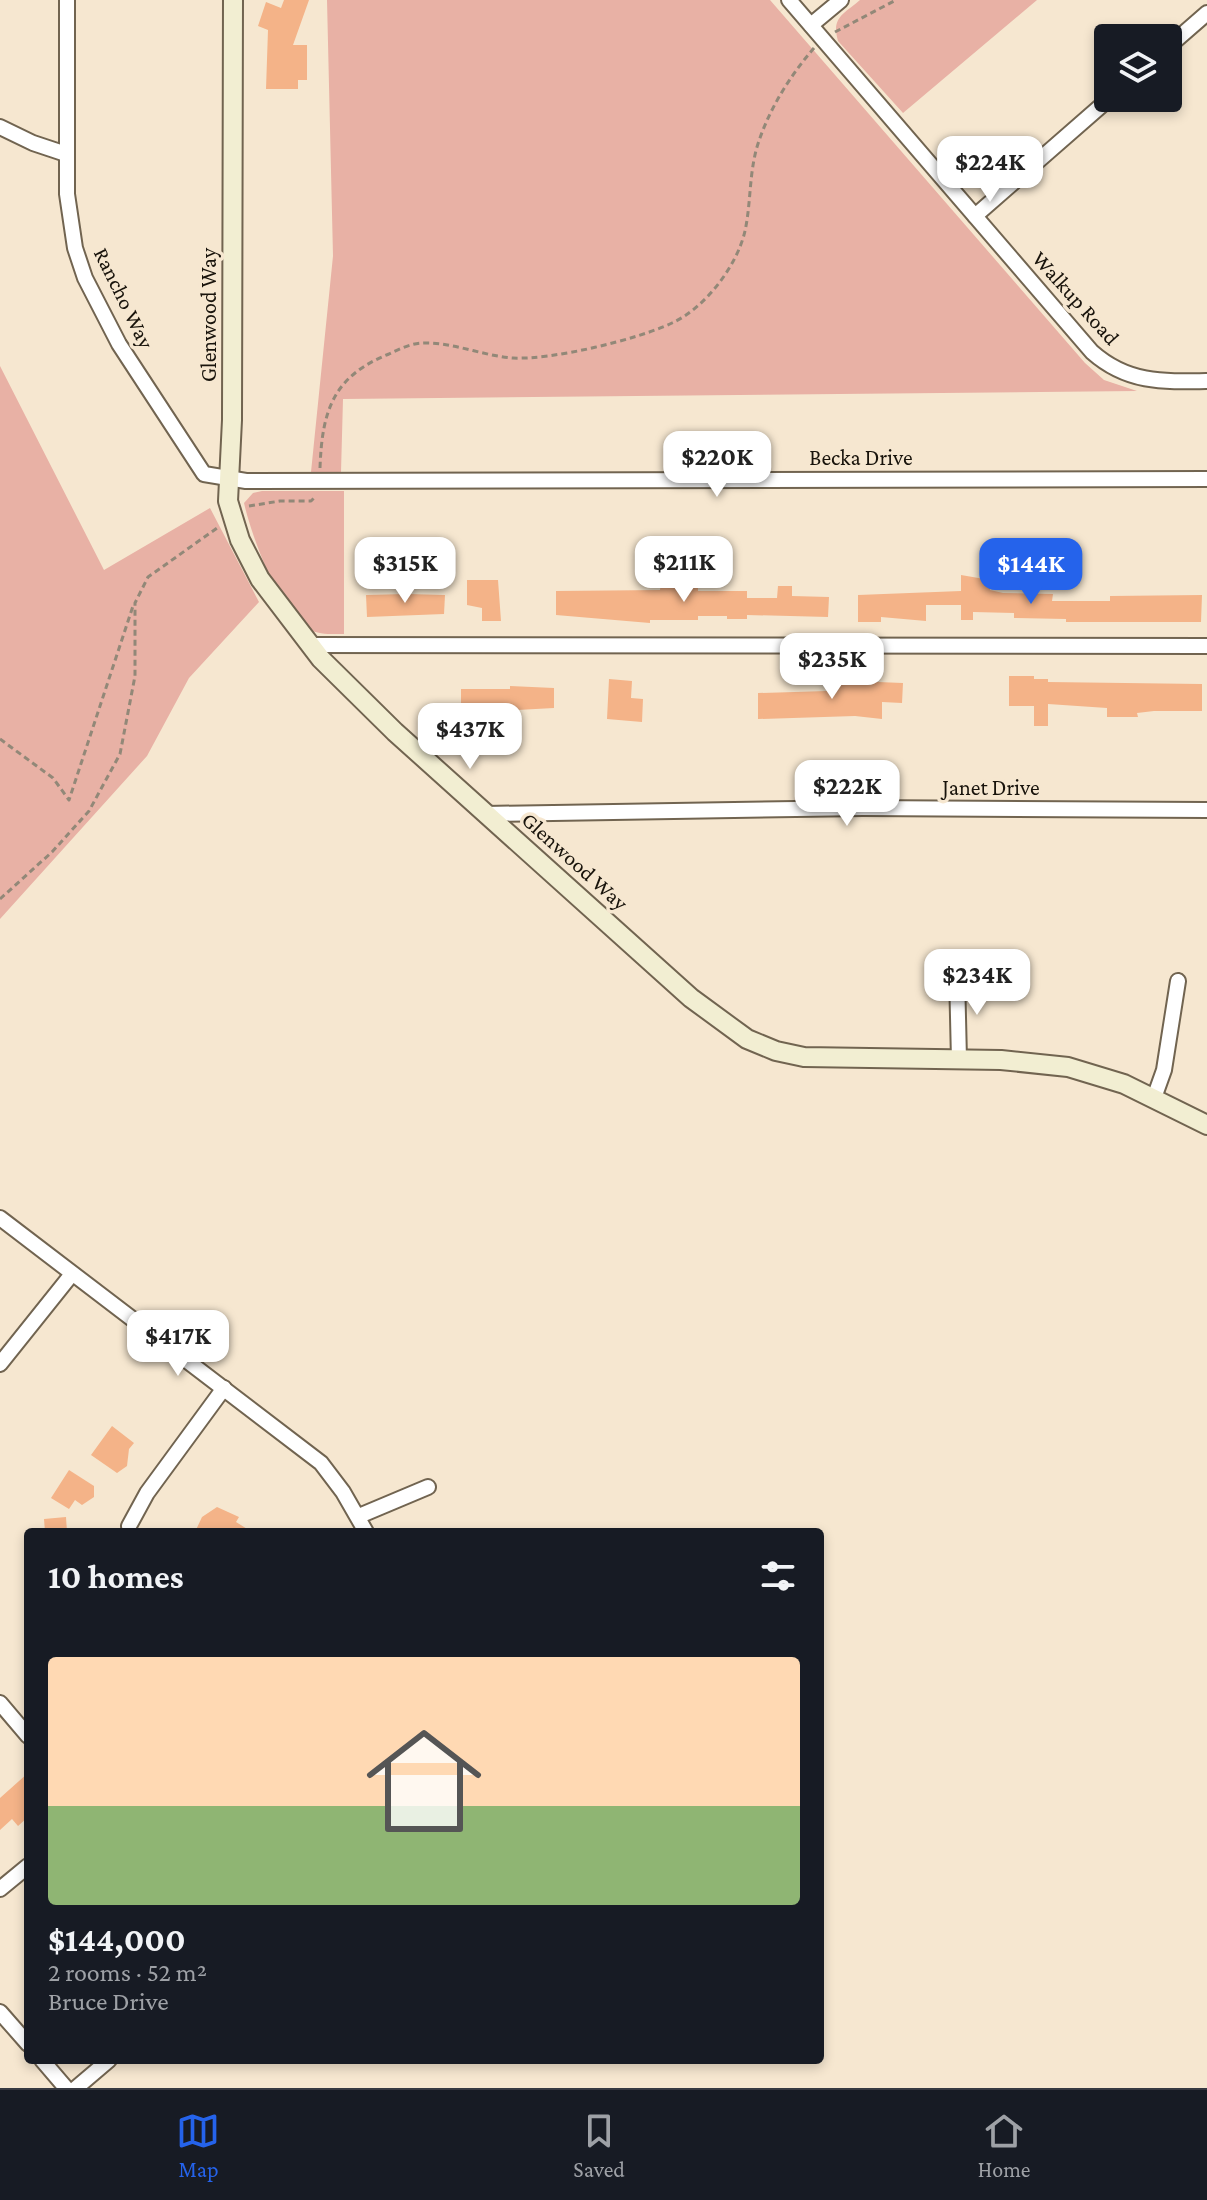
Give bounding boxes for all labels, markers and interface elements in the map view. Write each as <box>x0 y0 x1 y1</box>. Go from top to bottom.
map controls <box>1094 24 1182 112</box>
button: layers <box>1094 24 1182 112</box>
pin: $224K <box>934 136 1046 204</box>
text: $224K <box>955 147 1025 176</box>
street label: Rancho Way <box>89 243 160 353</box>
street label: Walkup Road <box>1027 246 1125 350</box>
street label: Glenwood Way <box>196 247 221 382</box>
pin: $220K <box>661 431 773 499</box>
text: $220K <box>681 442 753 471</box>
street label: Becka Drive <box>809 445 913 470</box>
pin: $211K <box>628 536 740 604</box>
pin: $315K <box>349 537 461 605</box>
pin: $144K <box>975 538 1087 606</box>
text: $211K <box>653 547 715 576</box>
text: $315K <box>373 548 437 577</box>
text: $144K <box>997 549 1065 578</box>
pin: $235K <box>776 633 888 701</box>
text: $235K <box>798 644 866 673</box>
pin: $437K <box>414 703 526 771</box>
text: $437K <box>436 714 504 743</box>
pin: $222K <box>791 760 903 828</box>
text: $222K <box>813 771 881 800</box>
street label: Janet Drive <box>940 775 1040 800</box>
street label: Glenwood Way <box>517 807 634 916</box>
pin: $234K <box>921 949 1033 1017</box>
text: $234K <box>942 960 1012 989</box>
pin: $417K <box>122 1310 234 1378</box>
text: $417K <box>145 1321 211 1350</box>
icon: filters <box>756 1554 800 1598</box>
text: 10 homes <box>48 1558 184 1595</box>
icon: home <box>352 1709 496 1853</box>
text: $144,000 <box>48 1921 186 1958</box>
text: 2 rooms · 52 m² <box>48 1958 207 1987</box>
text: Bruce Drive <box>48 1987 169 2016</box>
tab: Map <box>176 2109 220 2182</box>
tab: Saved <box>573 2109 625 2182</box>
tab: Home <box>978 2109 1031 2182</box>

